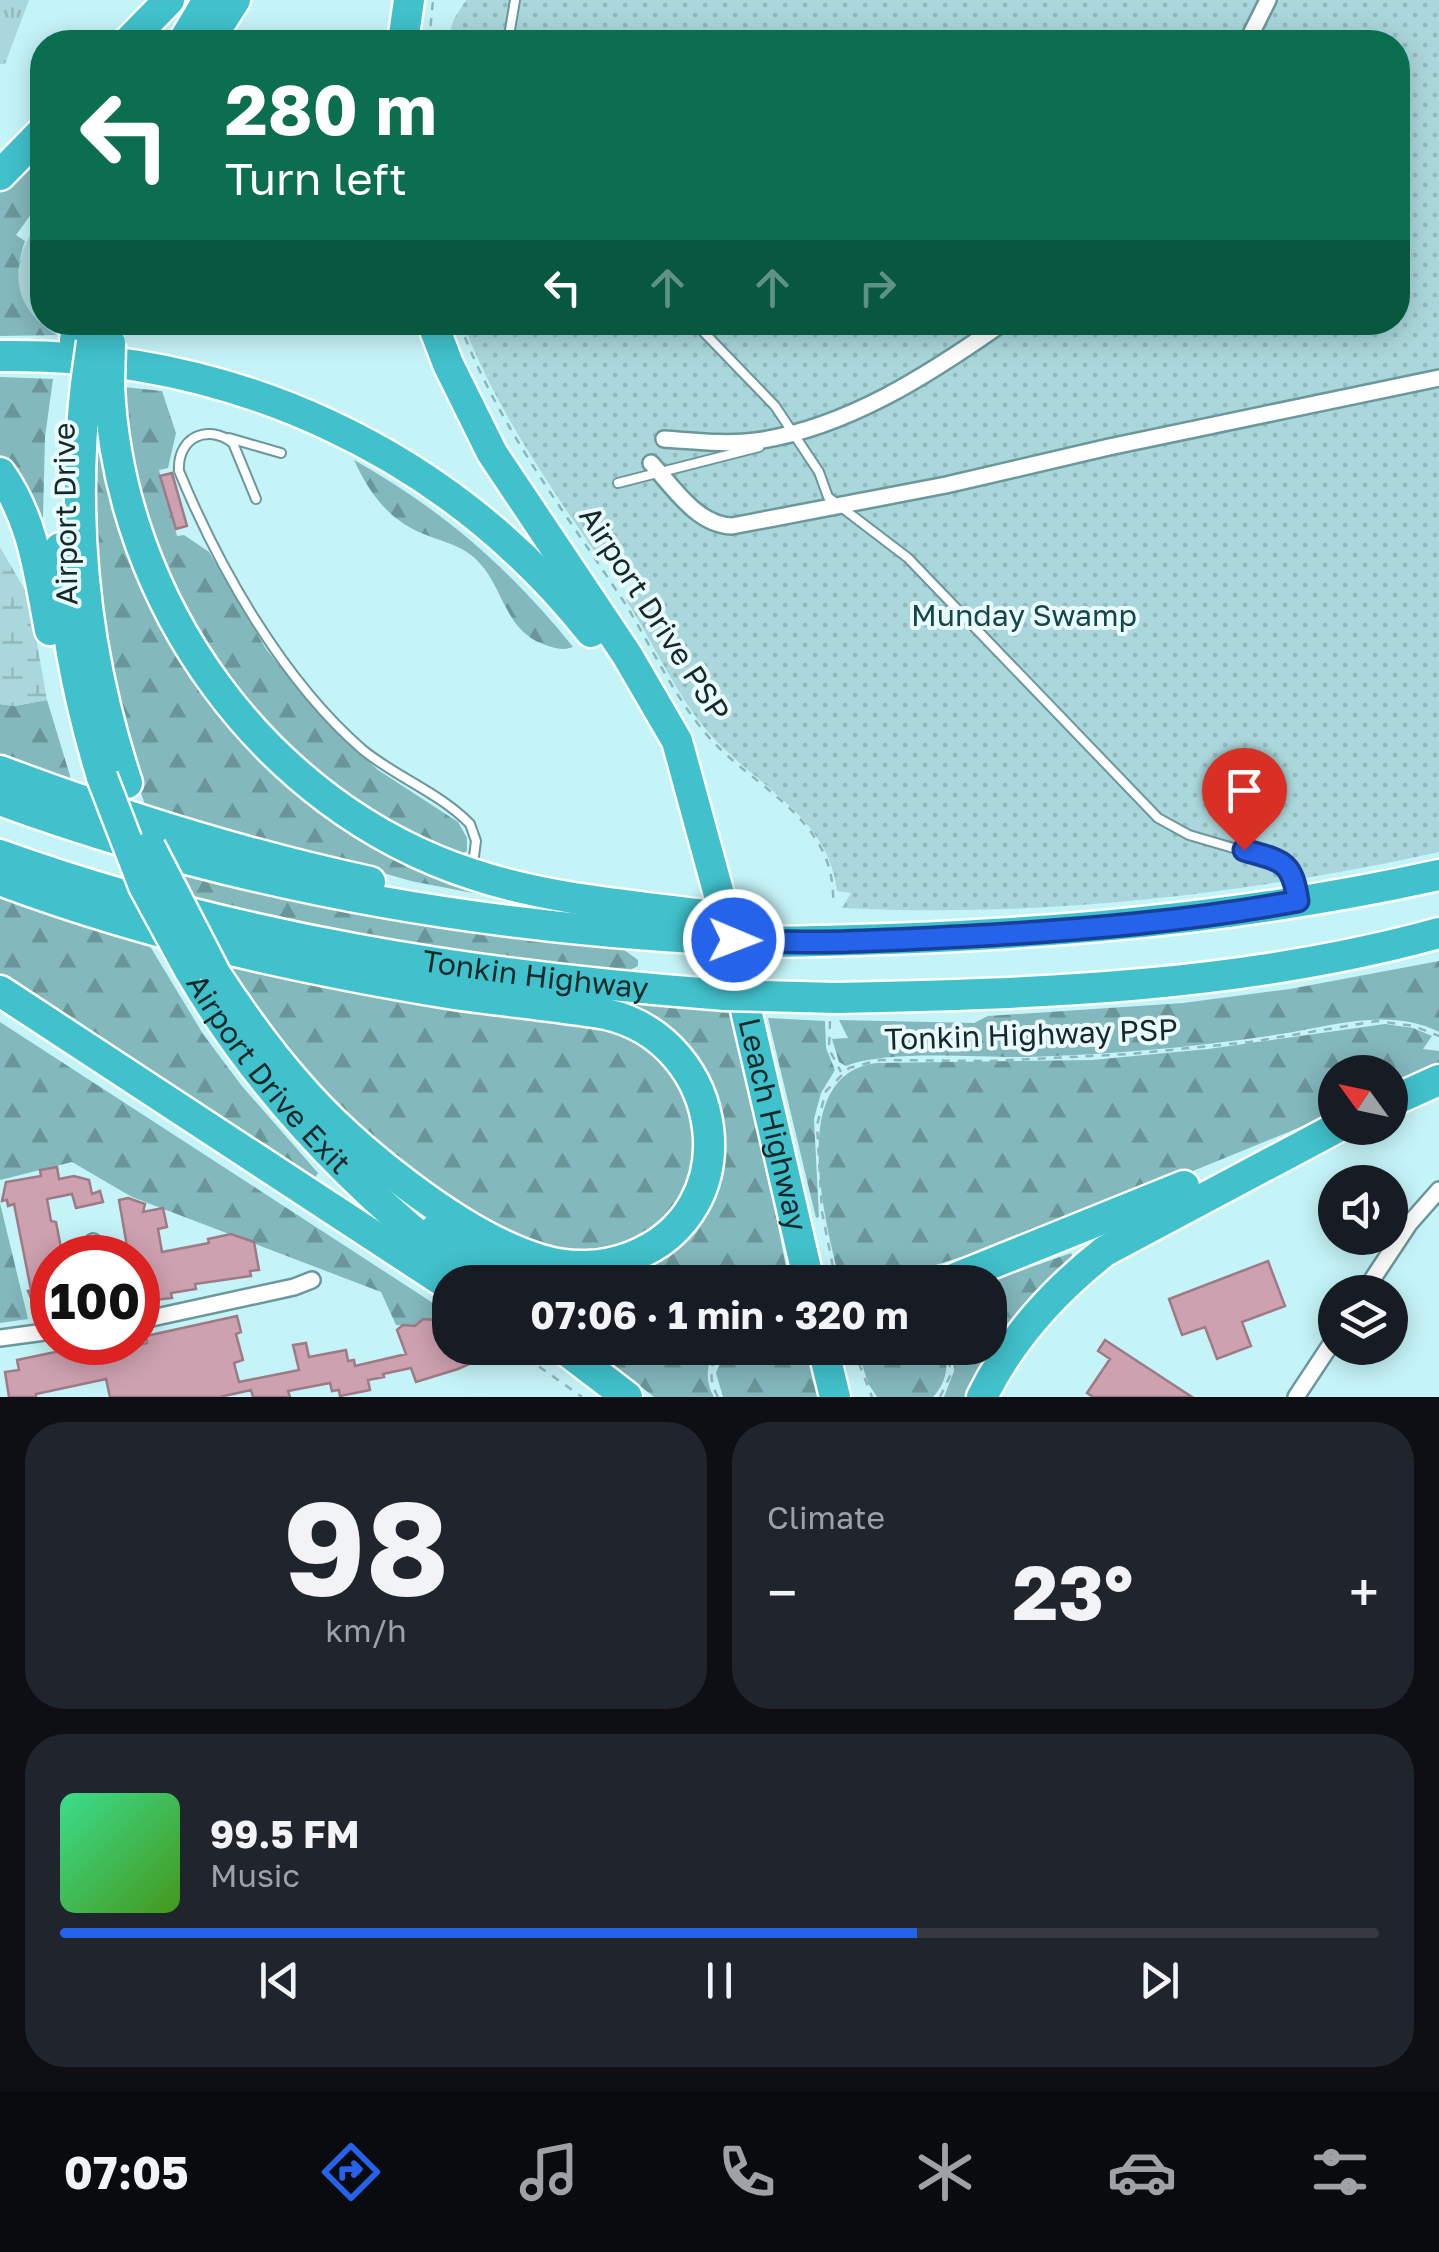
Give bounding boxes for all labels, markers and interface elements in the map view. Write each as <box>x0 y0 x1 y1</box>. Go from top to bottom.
text: 280 m <box>225 66 437 150</box>
icon: left <box>60 70 190 200</box>
text: Turn left <box>225 151 407 205</box>
icon: left <box>535 260 590 315</box>
icon: ahead <box>640 260 695 315</box>
icon: ahead <box>745 260 800 315</box>
icon: right <box>850 260 905 315</box>
street label: Airport Drive <box>45 422 85 606</box>
street label: Airport Drive PSP <box>572 499 738 727</box>
park label: Munday Swamp <box>911 597 1137 633</box>
pin <box>1202 748 1287 851</box>
icon: arrive <box>1217 763 1272 818</box>
position arrow <box>682 888 786 992</box>
street label: Tonkin Highway <box>420 942 650 1006</box>
street label: Airport Drive Exit <box>179 967 358 1181</box>
street label: Tonkin Highway PSP <box>884 1011 1178 1057</box>
street label: Leach Highway <box>731 1014 816 1235</box>
north arrow <box>1318 1055 1408 1145</box>
map controls <box>1318 1055 1408 1365</box>
button: sound <box>1318 1165 1408 1255</box>
speed limit sign: 100 <box>30 1235 160 1365</box>
button: layers <box>1318 1275 1408 1365</box>
text: 07:06 · 1 min · 320 m <box>530 1292 909 1337</box>
text: 98 <box>283 1468 449 1624</box>
text: Climate <box>767 1498 885 1536</box>
text: 23° <box>1013 1546 1133 1637</box>
text: − <box>767 1559 797 1625</box>
text: + <box>1349 1559 1379 1625</box>
text: km/h <box>325 1611 407 1649</box>
text: 99.5 FM <box>210 1811 360 1856</box>
text: Music <box>210 1856 300 1894</box>
icon: previous <box>252 1953 307 2008</box>
icon: pause <box>692 1953 747 2008</box>
icon: next <box>1132 1953 1187 2008</box>
icon: directions <box>316 2137 386 2207</box>
icon: music <box>514 2137 584 2207</box>
icon: phone <box>712 2137 782 2207</box>
icon: climate <box>910 2137 980 2207</box>
icon: car <box>1107 2137 1177 2207</box>
icon: filters <box>1305 2137 1375 2207</box>
text: 07:05 <box>64 2145 189 2199</box>

